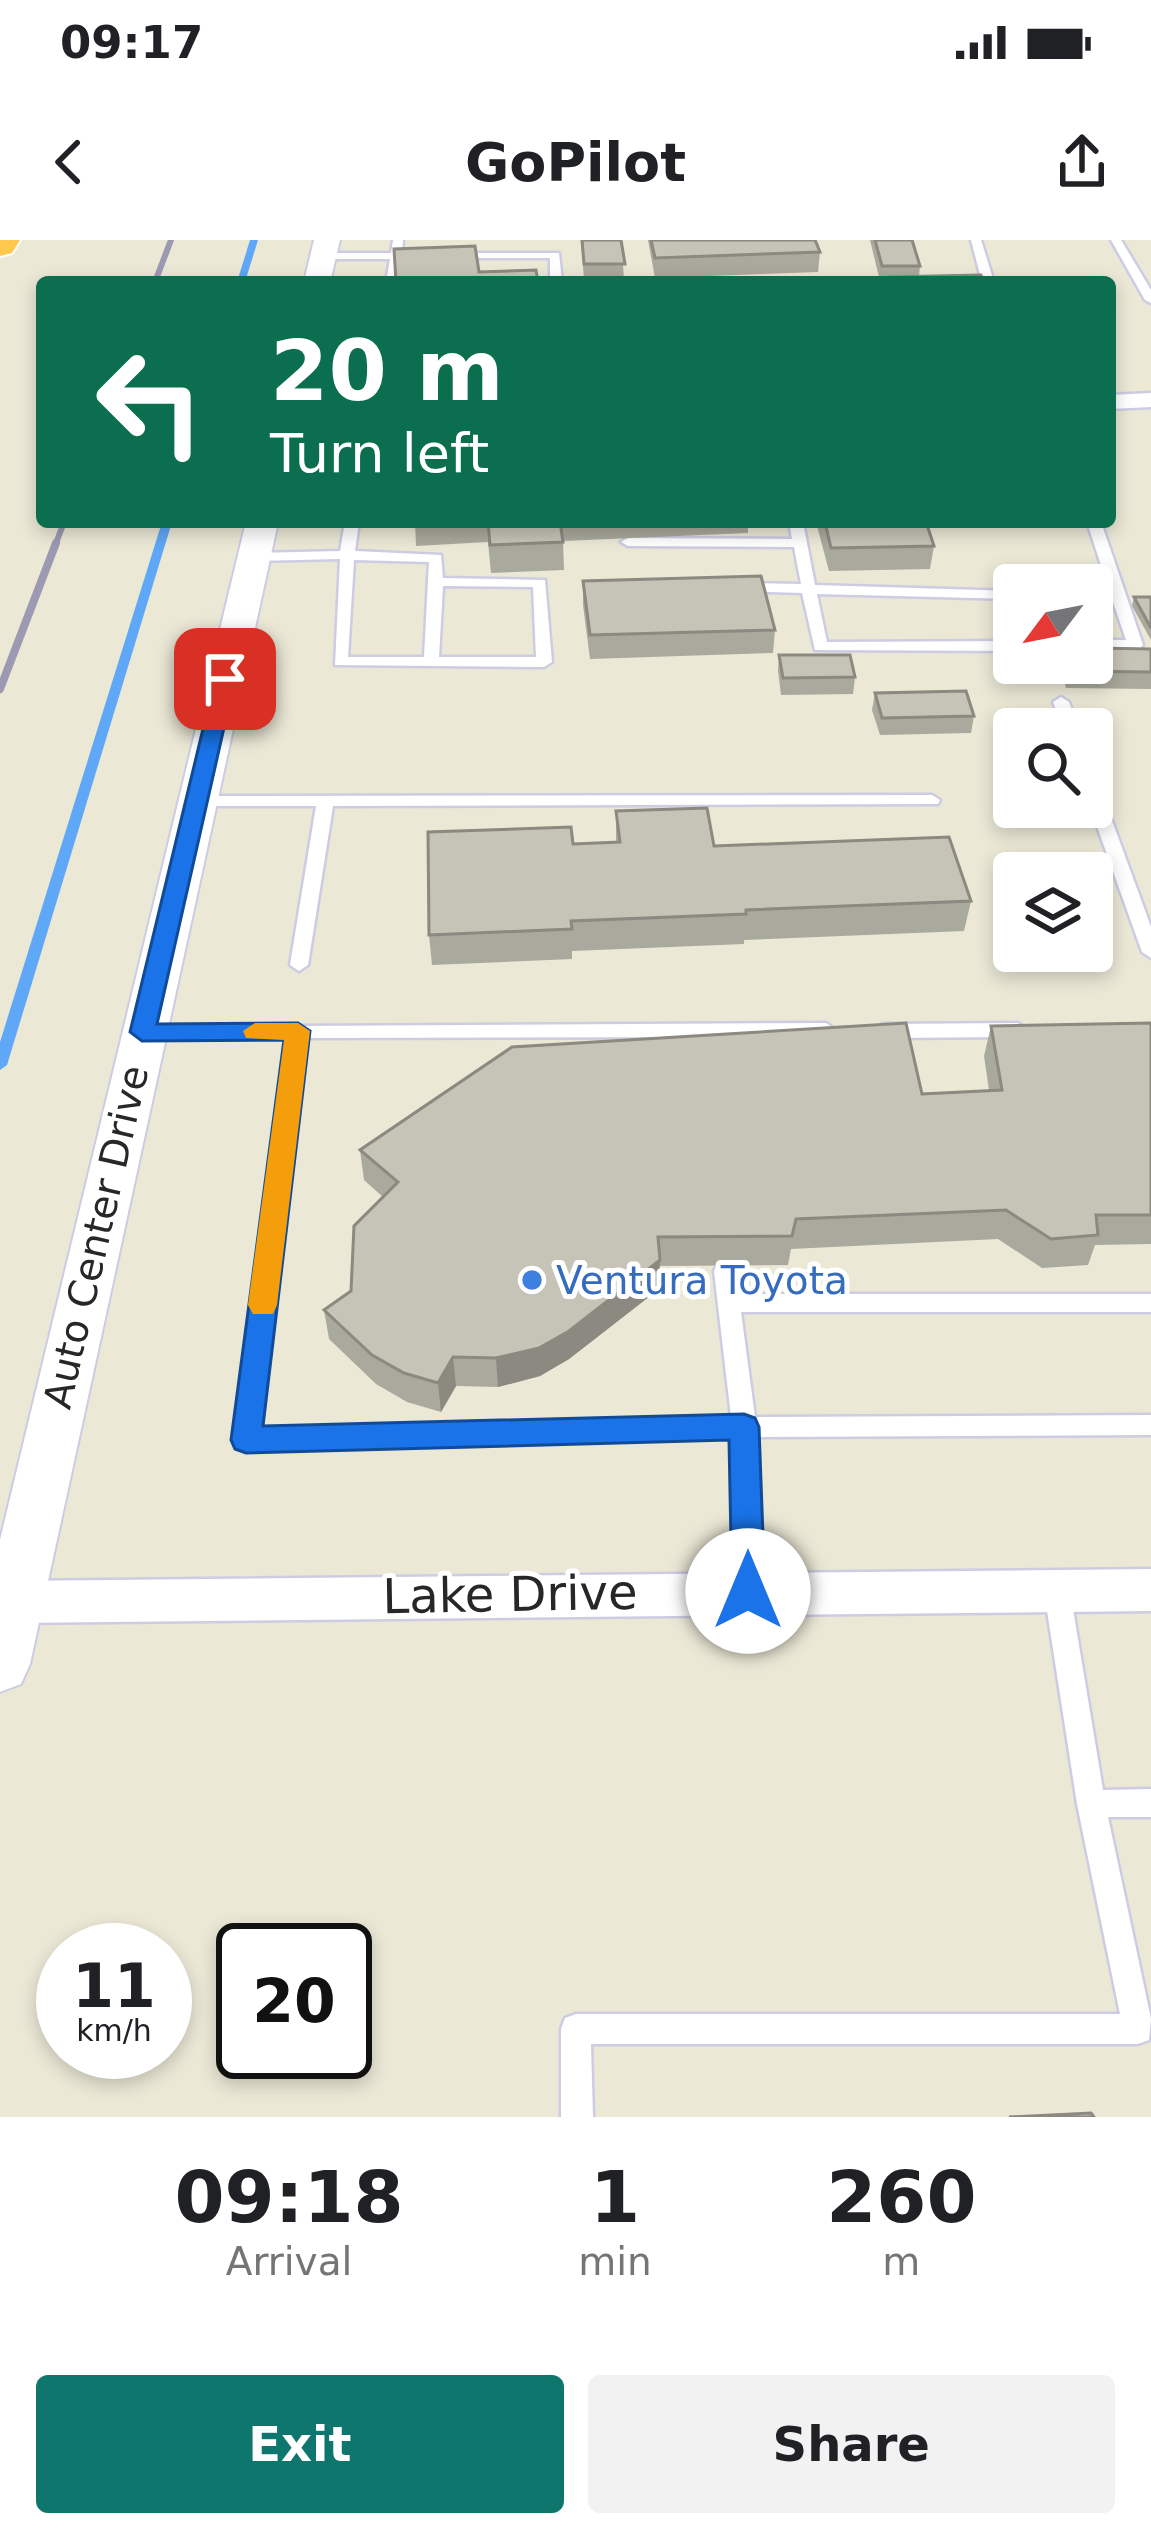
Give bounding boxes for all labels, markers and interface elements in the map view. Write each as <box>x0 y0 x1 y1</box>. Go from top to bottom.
text: 09:17 <box>60 16 203 69</box>
icon: back <box>36 129 102 195</box>
icon: share <box>1049 129 1115 195</box>
text: GoPilot <box>465 131 686 194</box>
text: 20 m <box>270 322 504 420</box>
icon: left <box>72 324 228 480</box>
text: Turn left <box>270 422 489 485</box>
north arrow <box>993 564 1113 684</box>
map controls <box>993 564 1113 972</box>
pin <box>174 628 276 730</box>
icon: arrive <box>192 646 258 712</box>
button: search <box>993 708 1113 828</box>
button: layers <box>993 852 1113 972</box>
street label: Auto Center Drive <box>35 1061 157 1413</box>
place label: Ventura Toyota <box>556 1258 848 1303</box>
marker: Ventura Toyota <box>519 1267 545 1293</box>
position arrow <box>685 1528 811 1654</box>
street label: Lake Drive <box>382 1564 638 1624</box>
speed limit sign: 20 <box>216 1923 372 2079</box>
text: 11 <box>72 1951 156 2021</box>
text: km/h <box>76 2013 152 2048</box>
text: 09:18 <box>174 2155 404 2239</box>
text: 1 <box>590 2155 640 2239</box>
text: 260 <box>826 2155 976 2239</box>
text: Arrival <box>226 2239 352 2284</box>
text: min <box>578 2239 652 2284</box>
text: m <box>882 2239 920 2284</box>
button: Exit <box>36 2375 564 2513</box>
button: Share <box>588 2375 1115 2513</box>

